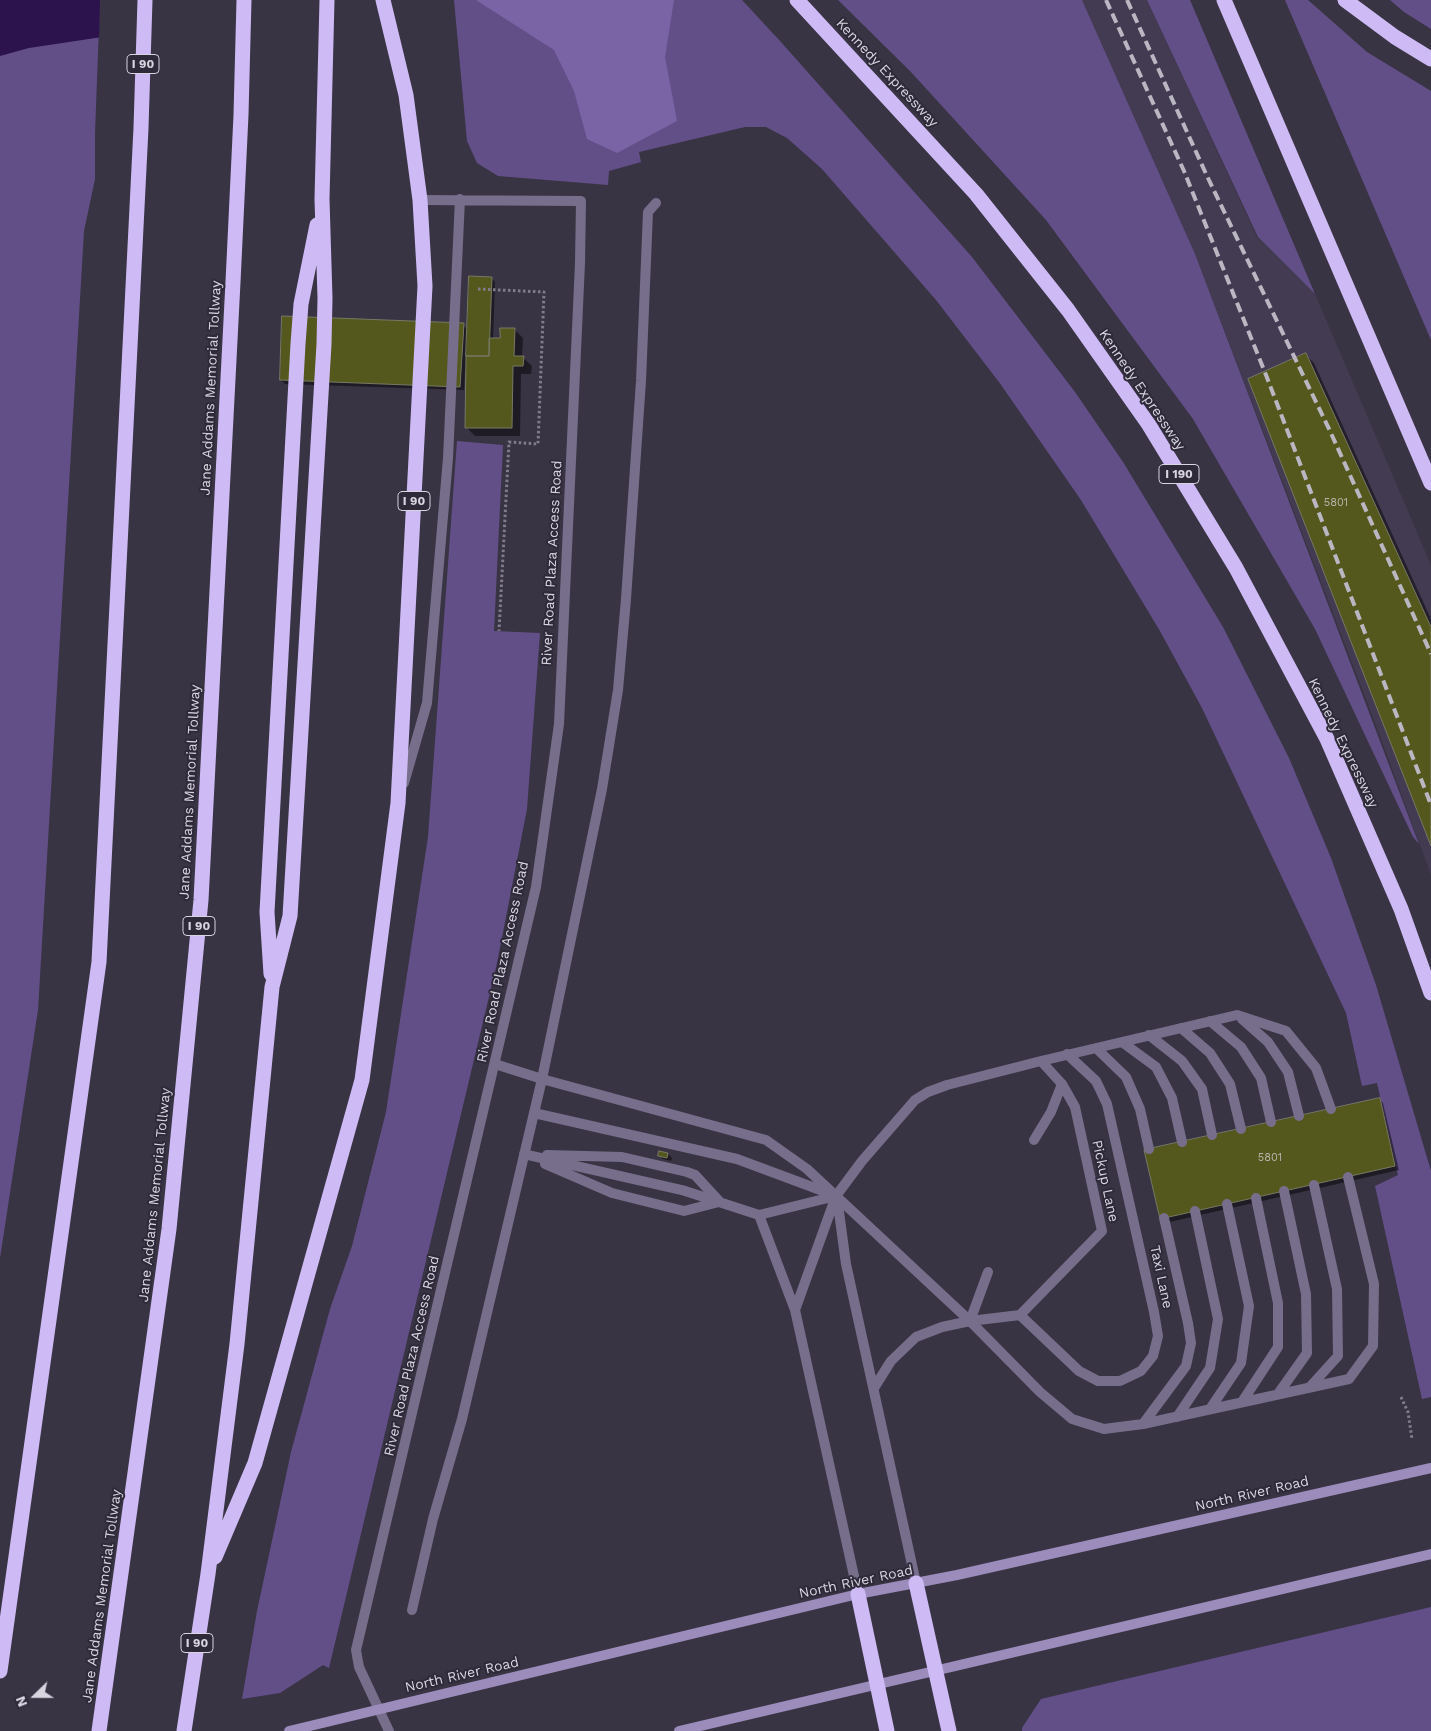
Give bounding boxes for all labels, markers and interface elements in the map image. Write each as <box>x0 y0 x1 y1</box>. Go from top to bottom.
street label: Kennedy Expressway <box>832 15 942 131</box>
road number: I 90 <box>127 54 159 74</box>
street label: Jane Addams Memorial Tollway <box>197 280 225 496</box>
street label: Kennedy Expressway <box>1095 326 1189 454</box>
street label: River Road Plaza Access Road <box>538 460 566 666</box>
road number: I 190 <box>1159 464 1199 484</box>
road number: I 90 <box>398 492 430 511</box>
house number: 5801 <box>1324 496 1348 510</box>
street label: Kennedy Expressway <box>1304 675 1382 811</box>
street label: Jane Addams Memorial Tollway <box>176 684 204 900</box>
street label: River Road Plaza Access Road <box>473 860 533 1064</box>
road number: I 90 <box>183 916 215 936</box>
street label: Jane Addams Memorial Tollway <box>135 1087 175 1303</box>
street label: Pickup Lane <box>1088 1139 1122 1223</box>
house number: 5801 <box>1258 1151 1282 1165</box>
street label: Taxi Lane <box>1146 1244 1176 1310</box>
street label: River Road Plaza Access Road <box>381 1254 443 1458</box>
street label: North River Road <box>1194 1473 1310 1515</box>
street label: Jane Addams Memorial Tollway <box>79 1488 125 1704</box>
street label: North River Road <box>797 1562 915 1602</box>
road number: I 90 <box>181 1634 213 1652</box>
street label: North River Road <box>404 1654 520 1696</box>
north arrow <box>10 1671 60 1721</box>
text: N <box>12 1694 30 1709</box>

